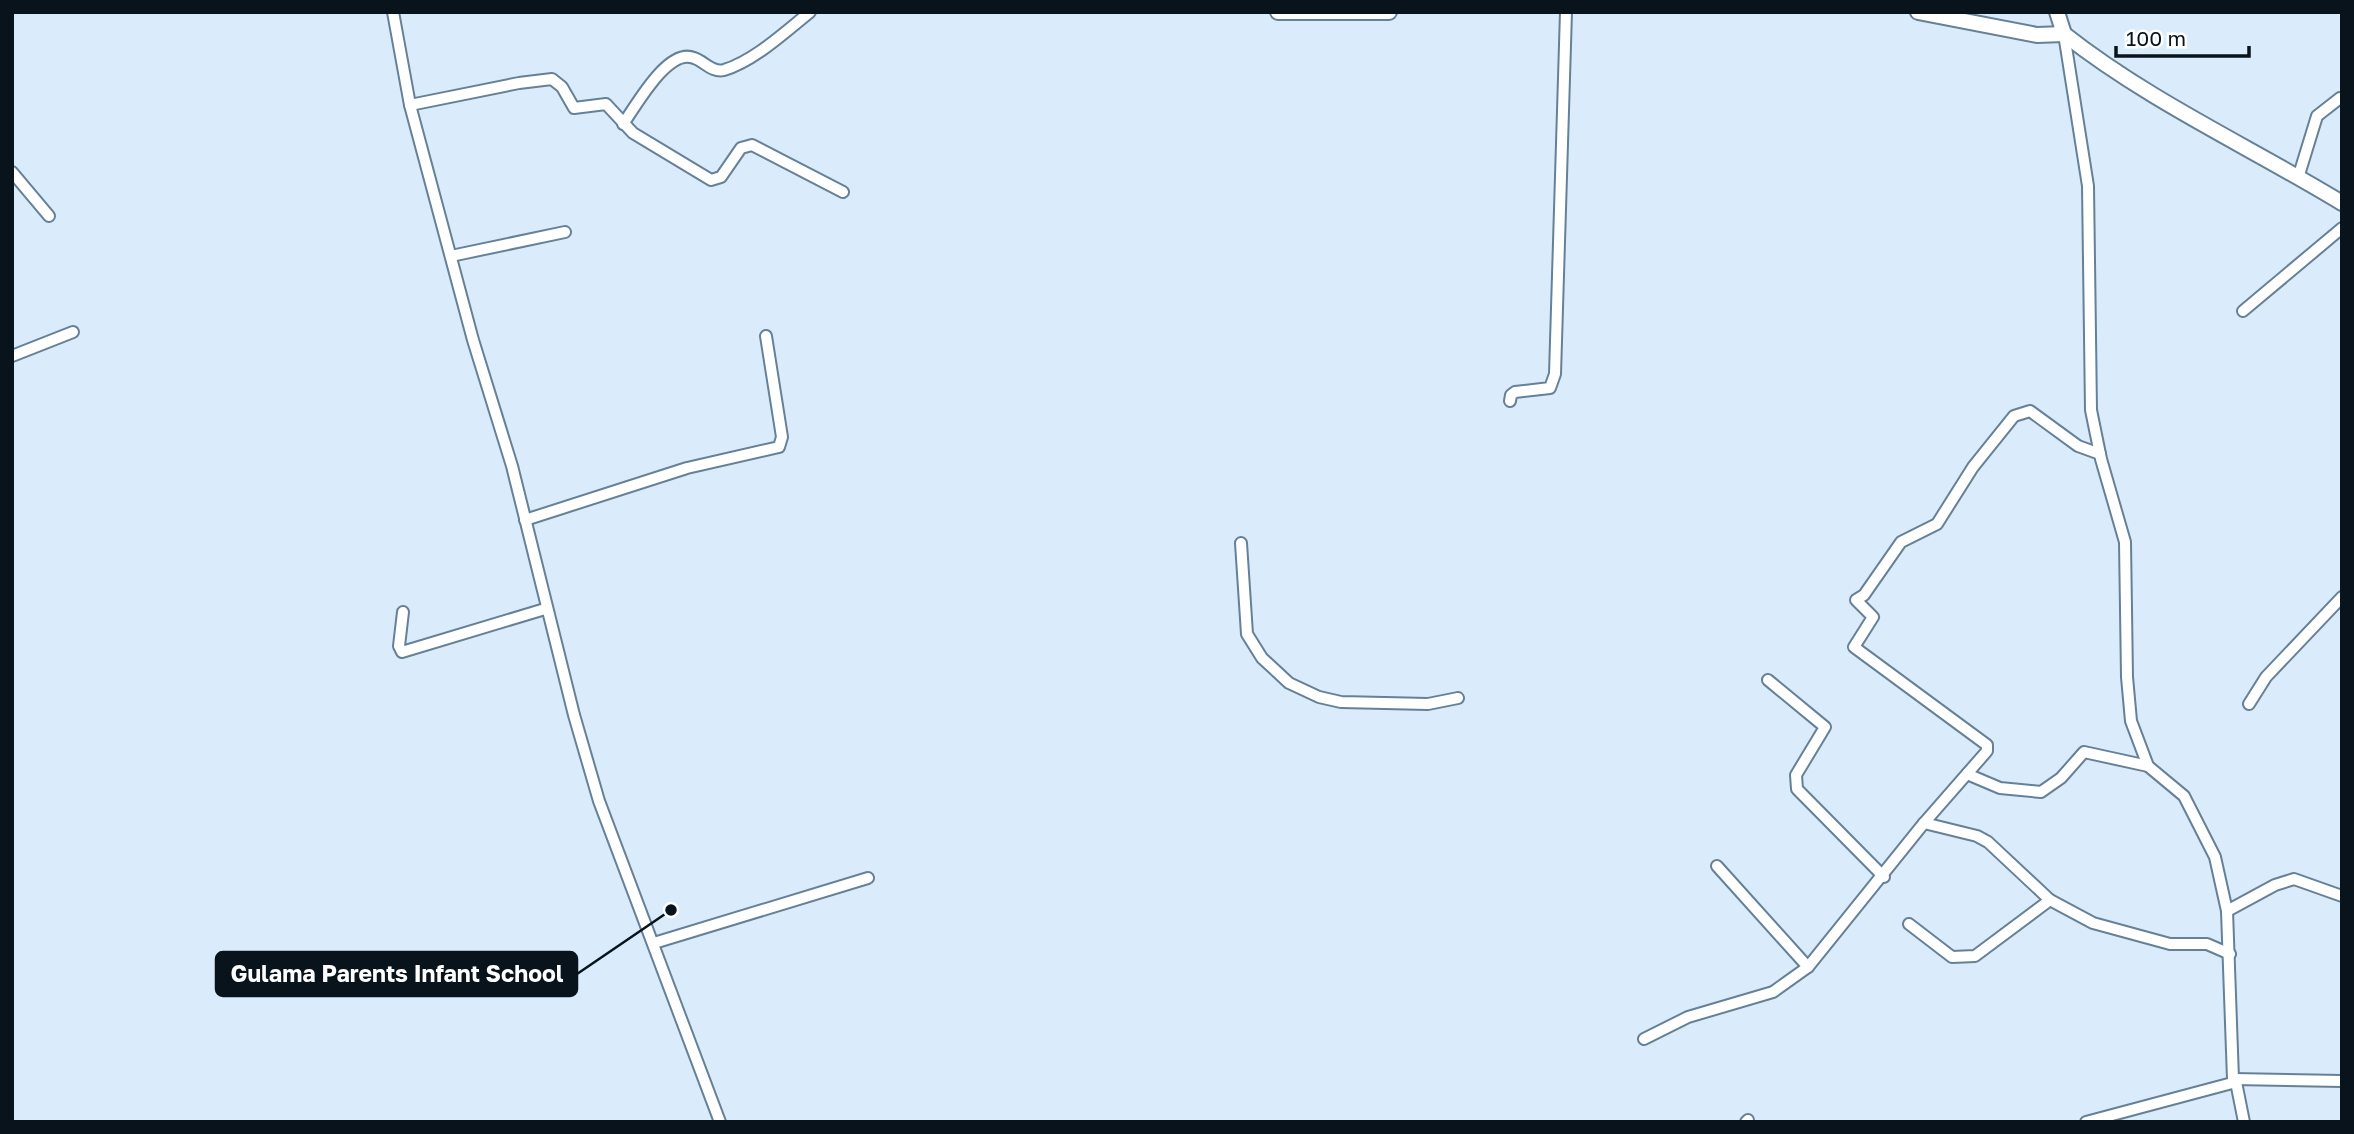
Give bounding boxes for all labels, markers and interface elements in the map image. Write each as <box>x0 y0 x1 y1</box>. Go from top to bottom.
scale bar <box>2116 14 2249 58</box>
text: 100 m <box>2126 25 2186 51</box>
callout: Gulama Parents Infant School <box>216 952 577 996</box>
text: Gulama Parents Infant School <box>231 959 564 987</box>

